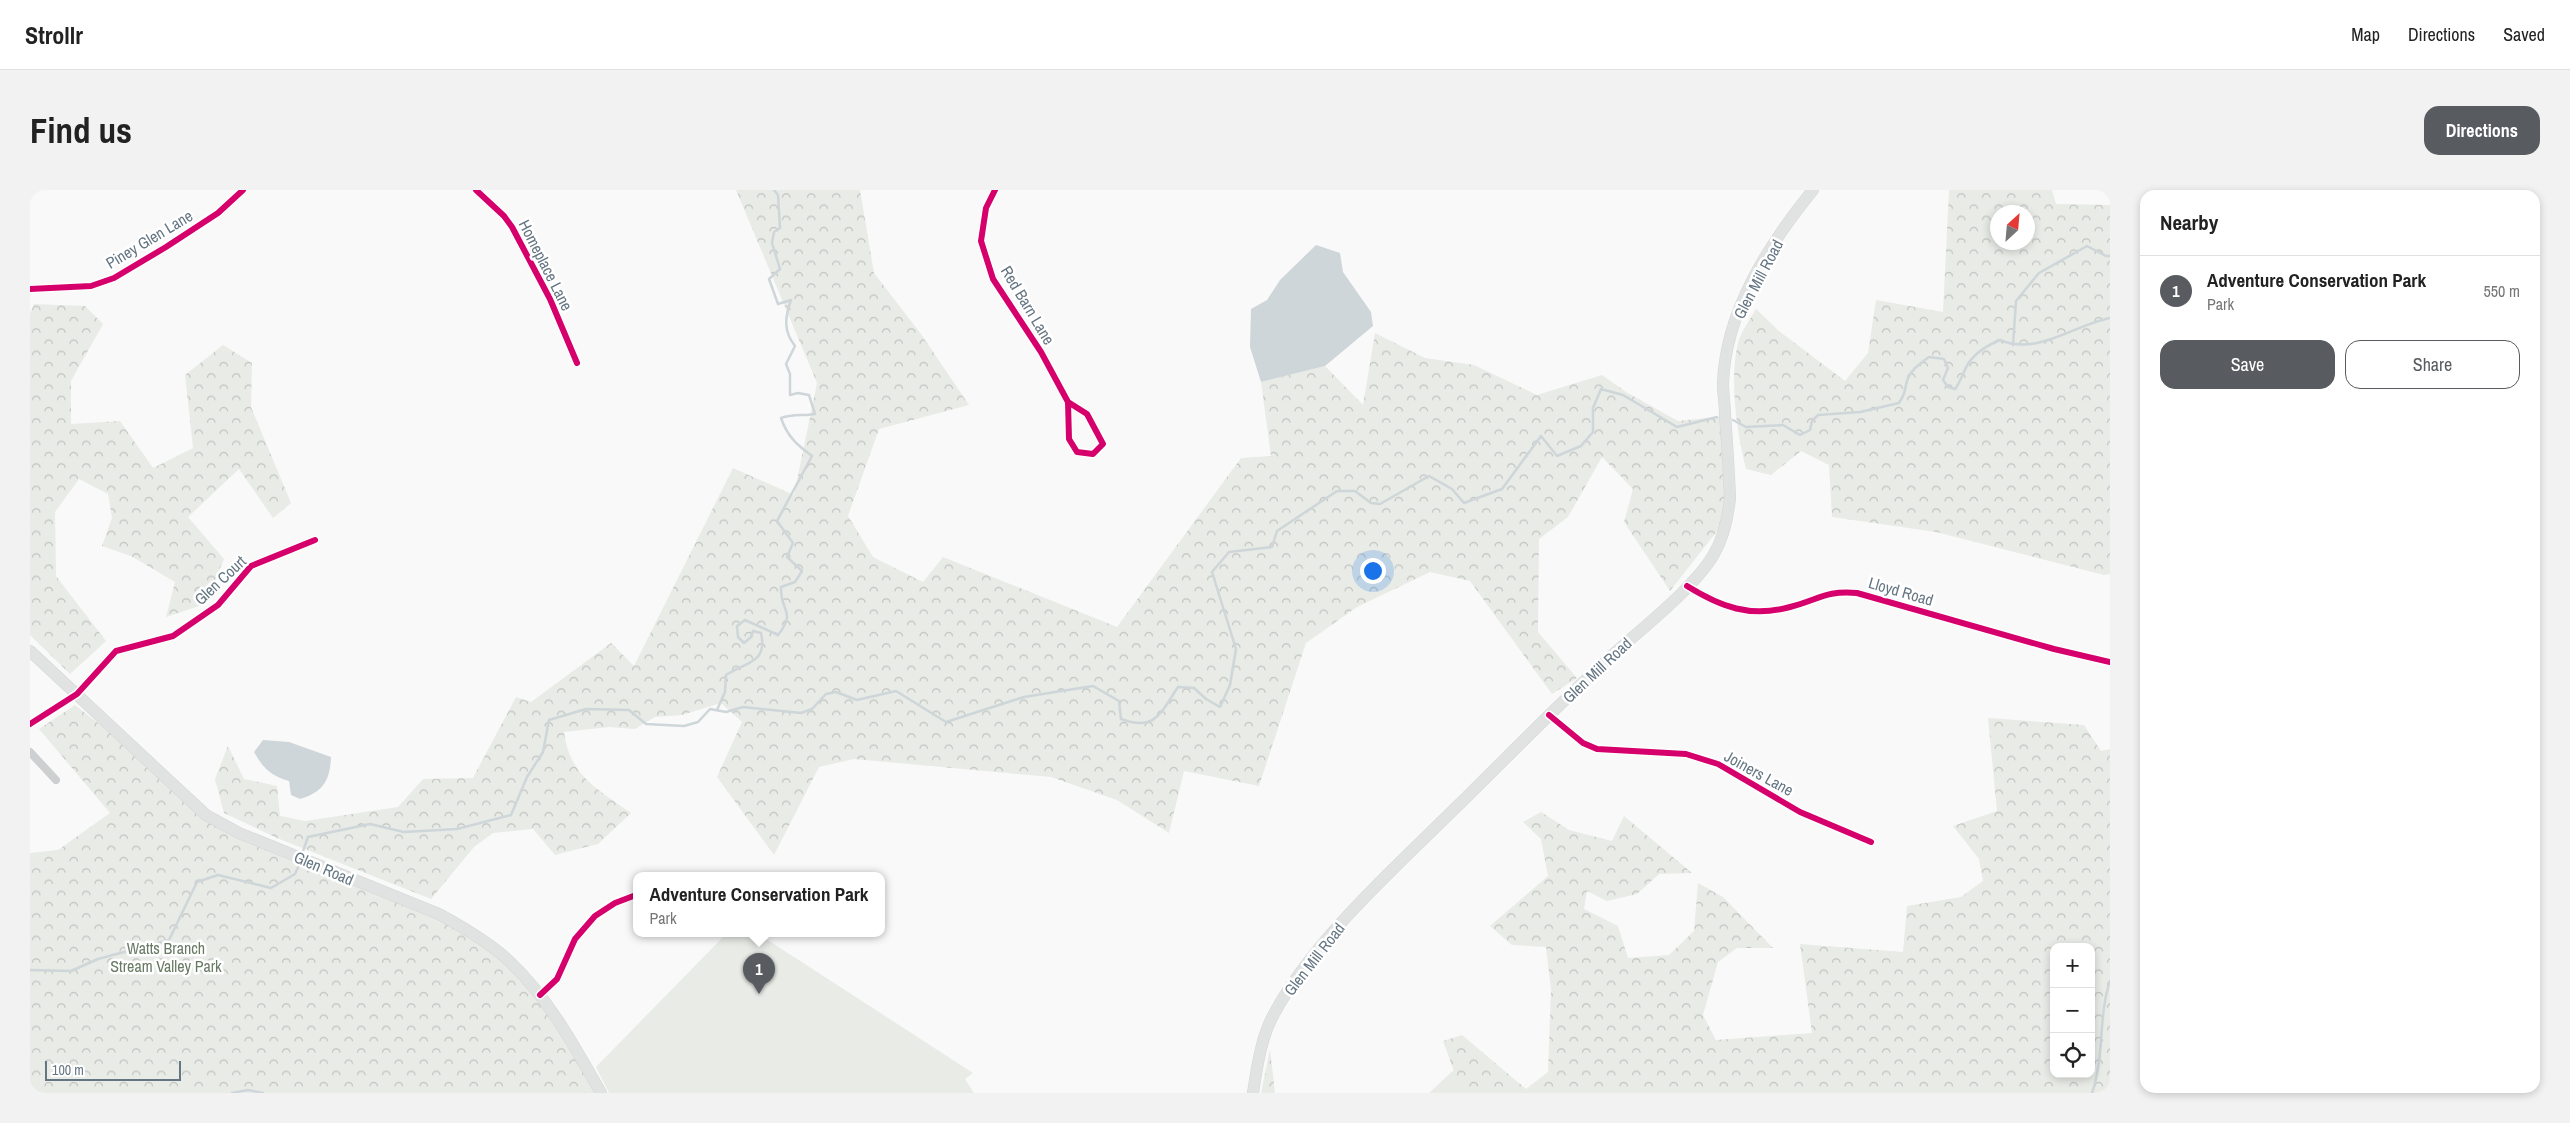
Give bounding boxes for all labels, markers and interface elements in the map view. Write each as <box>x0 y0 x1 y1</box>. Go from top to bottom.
text: Strollr <box>25 19 83 51</box>
text: Map <box>2351 22 2380 47</box>
text: Directions <box>2408 22 2475 47</box>
text: Saved <box>2503 22 2545 47</box>
button: Directions <box>2424 106 2540 155</box>
text: Find us <box>30 107 132 154</box>
street label: Piney Glen Lane <box>101 204 197 274</box>
north arrow <box>1990 205 2035 250</box>
text: Nearby <box>2160 208 2218 237</box>
street label: Homeplace Lane <box>514 216 578 314</box>
street label: Glen Mill Road <box>1728 236 1788 322</box>
street label: Red Barn Lane <box>996 262 1060 348</box>
text: Adventure Conservation Park <box>2207 267 2426 293</box>
text: 1 <box>2172 280 2180 302</box>
text: 550 m <box>2484 280 2520 302</box>
text: Park <box>2207 293 2234 315</box>
button: Save <box>2160 340 2335 389</box>
button: Share <box>2345 340 2520 389</box>
street label: Glen Court <box>189 550 251 610</box>
your location <box>1360 558 1386 584</box>
street label: Lloyd Road <box>1866 571 1936 611</box>
street label: Glen Mill Road <box>1558 632 1636 708</box>
street label: Joiners Lane <box>1720 745 1798 801</box>
street label: Glen Road <box>291 846 357 890</box>
popup <box>633 872 885 937</box>
text: Adventure Conservation Park <box>649 881 869 907</box>
text: Park <box>649 907 676 929</box>
street label: Glen Mill Road <box>1279 918 1349 1000</box>
park label: Watts Branch Stream Valley Park <box>110 937 222 977</box>
map controls <box>2050 943 2095 1078</box>
button: + <box>2050 943 2095 988</box>
pin: 1 <box>743 953 775 994</box>
button: − <box>2050 988 2095 1033</box>
button: locate <box>2050 1033 2095 1078</box>
scale bar <box>45 1058 181 1081</box>
text: 100 m <box>52 1061 84 1079</box>

